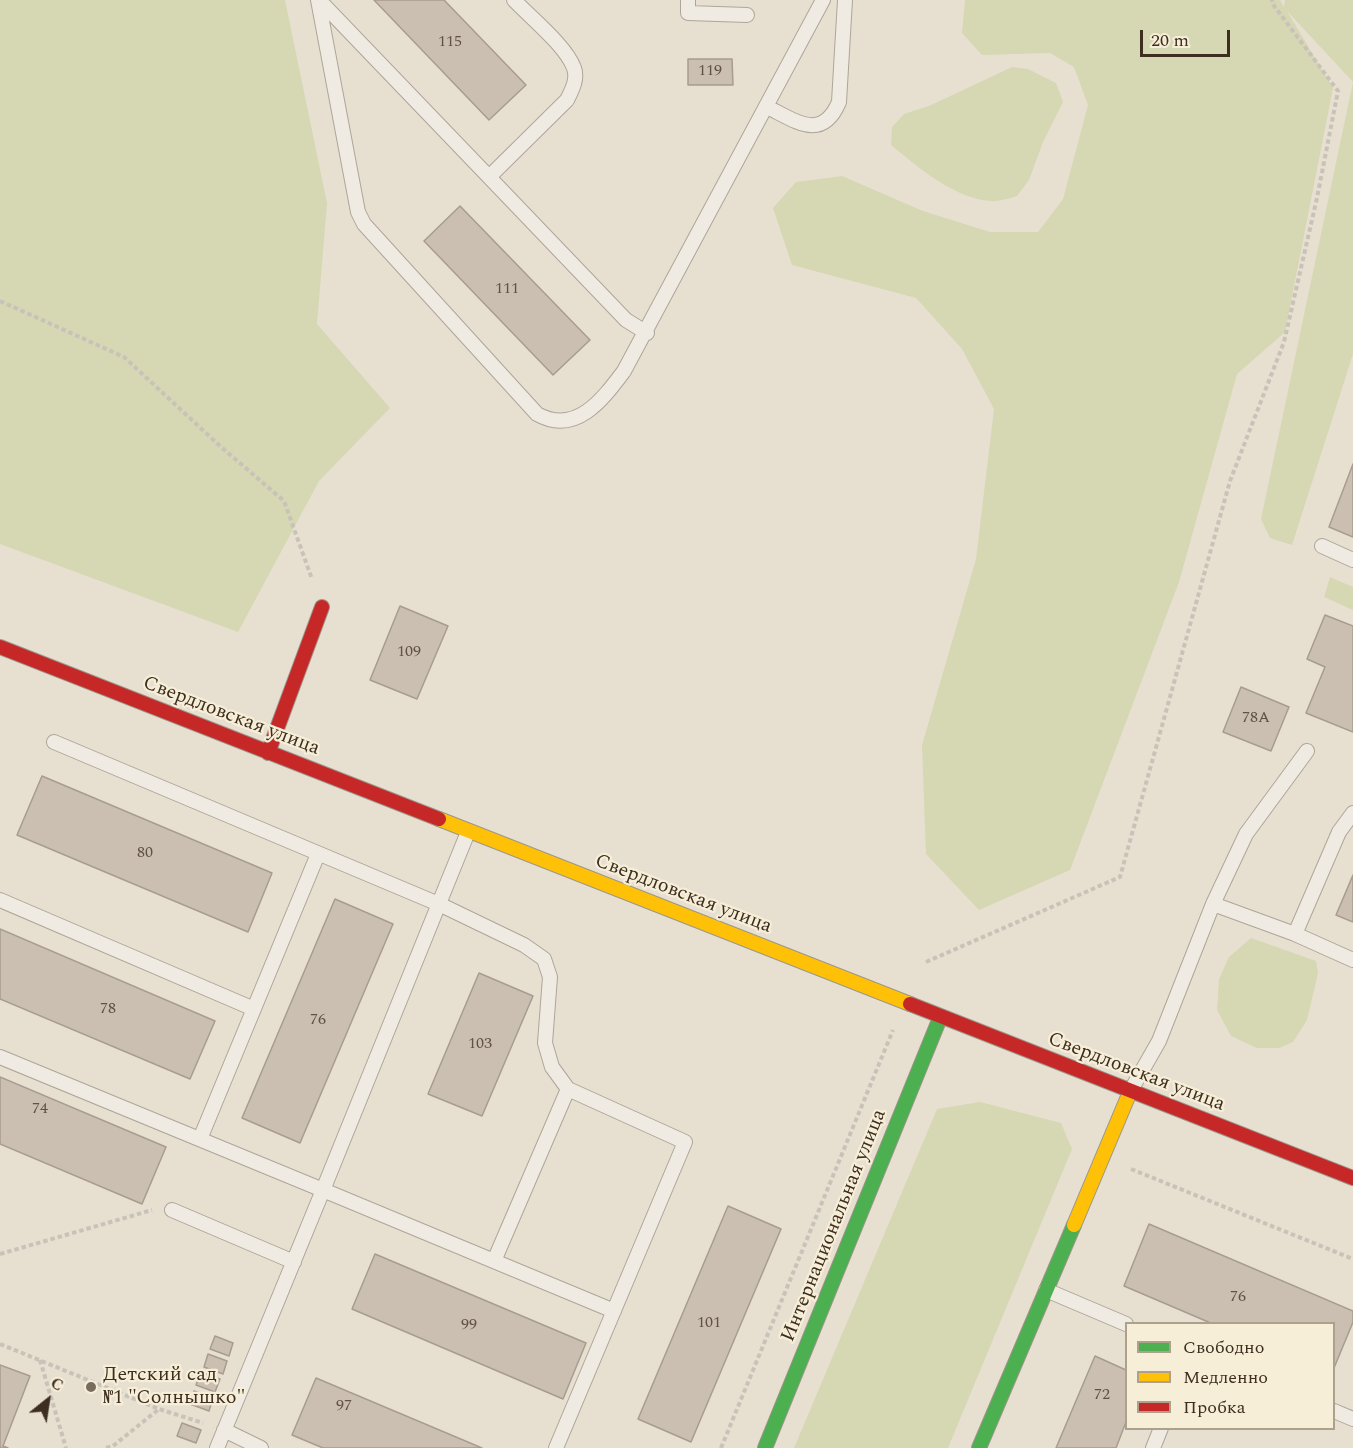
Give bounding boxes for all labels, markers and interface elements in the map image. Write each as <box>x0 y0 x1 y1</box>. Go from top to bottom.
scale bar <box>1143 18 1233 56</box>
text: 20 m <box>1151 27 1189 54</box>
house number: 115 <box>438 33 462 53</box>
house number: 119 <box>698 62 722 82</box>
house number: 111 <box>495 280 519 300</box>
house number: 109 <box>397 643 421 663</box>
street label: Свердловская улица <box>139 672 323 762</box>
house number: 78А <box>1242 709 1270 729</box>
house number: 80 <box>137 844 153 864</box>
street label: Свердловская улица <box>591 850 775 940</box>
house number: 78 <box>100 1000 116 1020</box>
house number: 76 <box>310 1011 326 1031</box>
street label: Свердловская улица <box>1044 1028 1228 1118</box>
house number: 103 <box>468 1035 492 1055</box>
house number: 74 <box>32 1100 48 1120</box>
street label: Интернациональная улица <box>777 1106 893 1346</box>
house number: 76 <box>1230 1288 1246 1308</box>
house number: 101 <box>697 1314 721 1334</box>
house number: 99 <box>461 1316 477 1336</box>
legend <box>1125 1322 1335 1430</box>
text: Свободно <box>1183 1334 1264 1361</box>
place label: Детский сад №1 "Солнышко" <box>103 1364 245 1411</box>
text: Медленно <box>1183 1364 1268 1391</box>
north arrow <box>18 1370 78 1430</box>
text: С <box>46 1371 68 1398</box>
marker: Детский сад №1 "Солнышко" <box>84 1380 98 1394</box>
house number: 72 <box>1094 1386 1110 1406</box>
text: Пробка <box>1183 1394 1245 1421</box>
house number: 97 <box>336 1397 352 1417</box>

